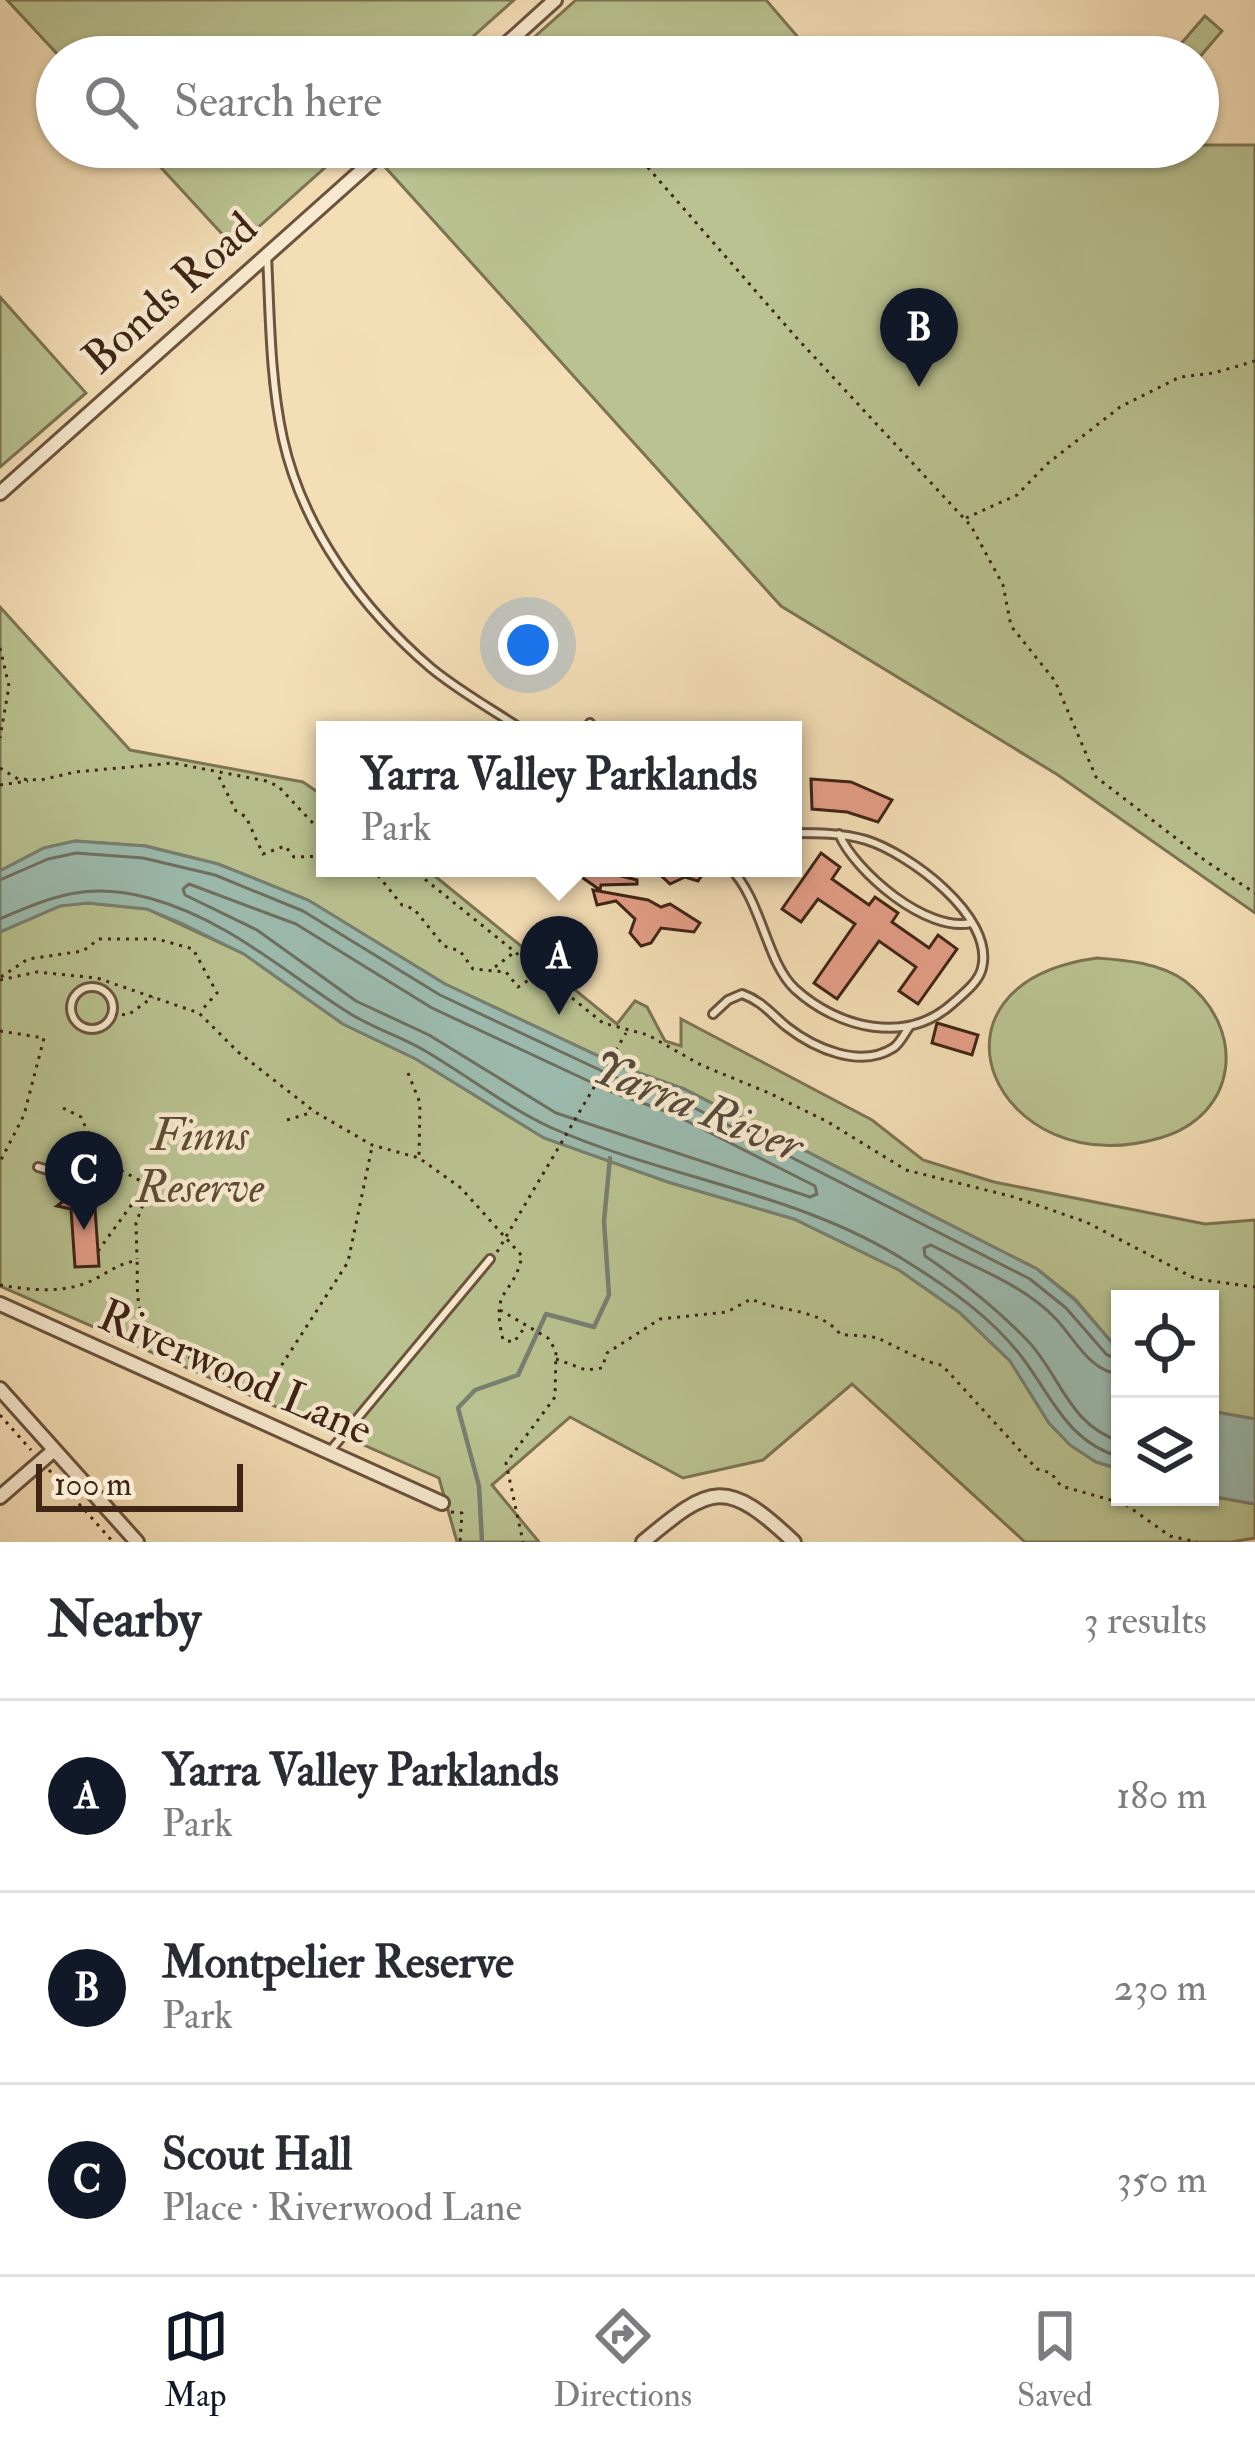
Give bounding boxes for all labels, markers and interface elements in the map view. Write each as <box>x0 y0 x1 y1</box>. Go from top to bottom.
search box <box>36 36 1219 168</box>
icon: search <box>78 69 144 135</box>
text: Search here <box>174 74 382 130</box>
street label: Bonds Road <box>72 201 269 386</box>
pin: B <box>880 288 958 387</box>
your location <box>498 615 558 675</box>
popup <box>316 721 802 877</box>
text: Yarra Valley Parklands <box>360 747 758 803</box>
text: Park <box>360 803 431 852</box>
pin: A <box>520 916 598 1015</box>
water label: Yarra River <box>583 1037 814 1177</box>
park label: Finns Reserve <box>135 1108 265 1216</box>
pin: C <box>45 1131 123 1230</box>
street label: Riverwood Lane <box>89 1287 381 1458</box>
map controls <box>1111 1290 1219 1506</box>
button: locate <box>1111 1290 1219 1398</box>
button: layers <box>1111 1398 1219 1506</box>
scale bar <box>36 1458 243 1511</box>
text: 100 m <box>54 1464 132 1505</box>
text: Nearby <box>48 1588 201 1652</box>
text: 3 results <box>1084 1596 1207 1645</box>
text: Yarra Valley Parklands <box>162 1743 559 1799</box>
text: A <box>75 1771 99 1820</box>
text: 180 m <box>1116 1771 1207 1820</box>
text: Park <box>162 1799 233 1848</box>
text: Montpelier Reserve <box>162 1935 514 1991</box>
text: B <box>74 1963 100 2012</box>
text: 230 m <box>1114 1963 1207 2012</box>
text: Park <box>162 1991 233 2040</box>
text: Scout Hall <box>162 2127 352 2183</box>
text: C <box>73 2155 101 2204</box>
text: 350 m <box>1117 2155 1207 2204</box>
text: Place · Riverwood Lane <box>162 2183 522 2232</box>
tab: Map <box>163 2303 229 2416</box>
tab: Directions <box>554 2303 692 2416</box>
tab: Saved <box>1017 2303 1092 2416</box>

